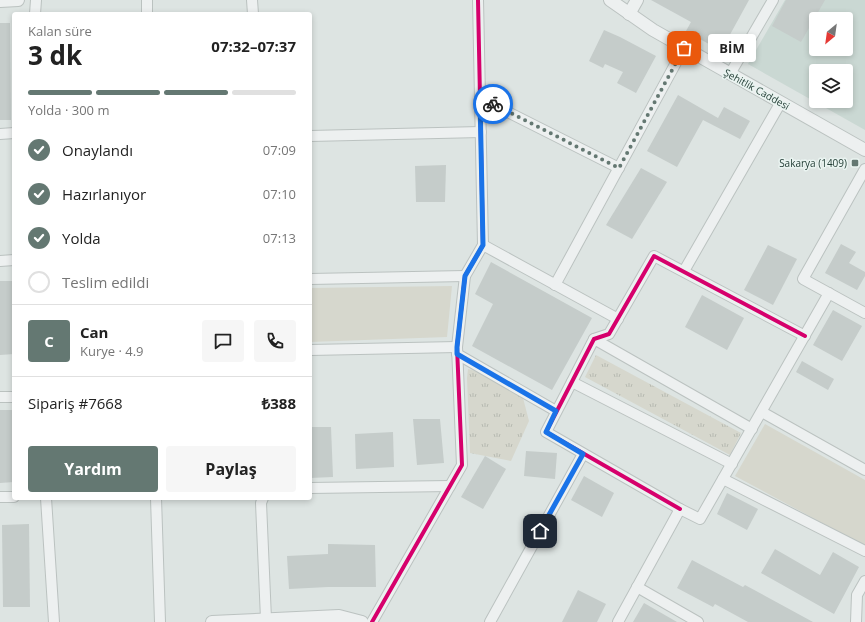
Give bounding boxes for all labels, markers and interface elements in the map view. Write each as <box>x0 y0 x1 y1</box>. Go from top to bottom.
north arrow <box>809 12 853 56</box>
map controls <box>809 12 853 108</box>
text: Kalan süre <box>28 22 92 40</box>
pin <box>667 31 701 65</box>
callout: BİM <box>708 34 756 62</box>
text: 07:32–07:37 <box>211 36 296 56</box>
text: 3 dk <box>28 37 82 73</box>
icon: bag <box>673 37 695 59</box>
text: BİM <box>719 39 745 57</box>
button: layers <box>809 64 853 108</box>
street label: Şehitlik Caddesi <box>722 65 792 113</box>
courier <box>473 84 513 124</box>
icon: bike <box>482 93 504 115</box>
text: Yolda · 300 m <box>28 101 109 119</box>
icon: check <box>28 139 50 161</box>
text: Onaylandı <box>62 140 133 160</box>
text: 07:09 <box>263 141 296 159</box>
place label: Sakarya (1409) <box>779 156 847 170</box>
marker: Sakarya (1409) <box>850 158 860 168</box>
icon: check <box>28 183 50 205</box>
text: Hazırlanıyor <box>62 184 146 204</box>
text: 07:10 <box>263 185 296 203</box>
icon: check <box>28 227 50 249</box>
text: Yolda <box>62 228 101 248</box>
text: 07:13 <box>263 229 296 247</box>
text: Teslim edildi <box>62 272 149 292</box>
button: chat <box>202 320 244 362</box>
button: phone <box>254 320 296 362</box>
text: Can <box>80 322 108 342</box>
text: C <box>44 331 54 351</box>
text: Kurye · 4.9 <box>80 342 144 360</box>
text: Sipariş #7668 <box>28 393 122 413</box>
text: ₺388 <box>262 393 296 413</box>
button: Yardım <box>28 446 158 492</box>
button: Paylaş <box>166 446 296 492</box>
pin <box>523 514 557 548</box>
icon: home <box>529 520 551 542</box>

